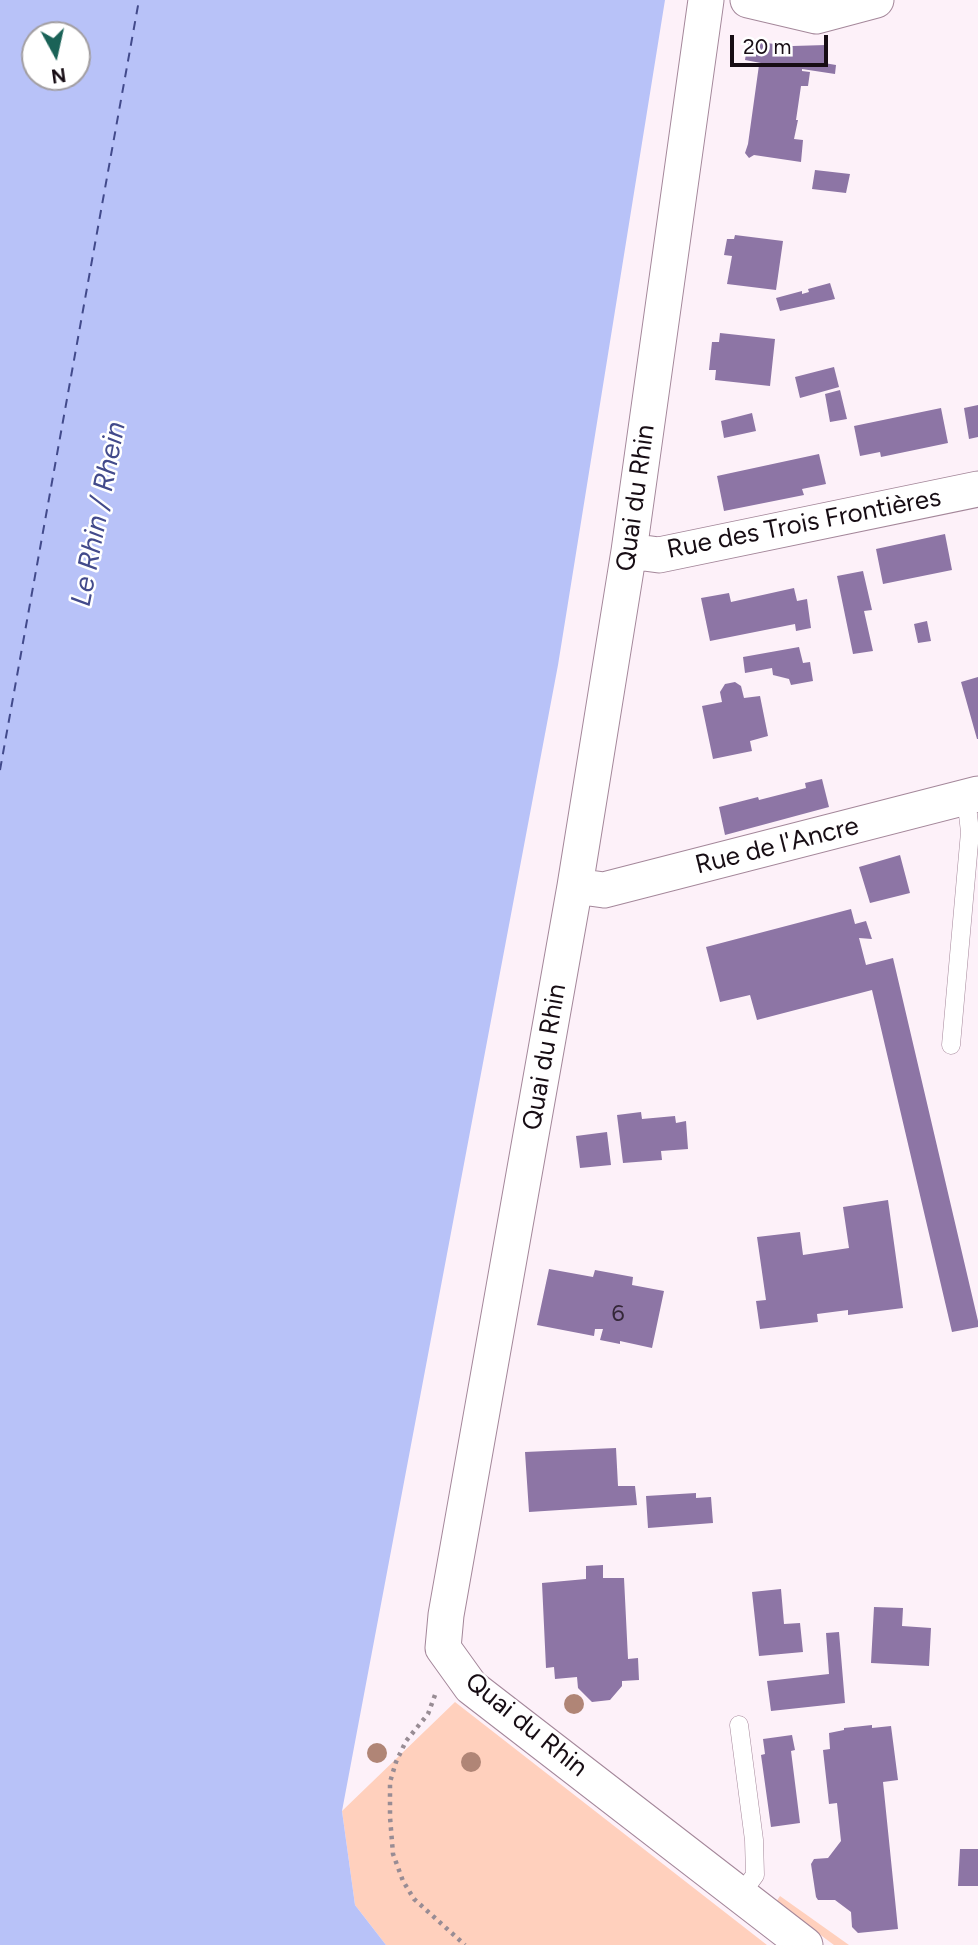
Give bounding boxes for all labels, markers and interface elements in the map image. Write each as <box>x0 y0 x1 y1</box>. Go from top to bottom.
north arrow <box>21 21 91 91</box>
scale bar <box>733 21 831 65</box>
text: 20 m <box>743 34 791 59</box>
text: N <box>50 63 68 88</box>
water label: Le Rhin / Rhein <box>65 419 133 609</box>
street label: Quai du Rhin <box>610 423 662 573</box>
street label: Rue des Trois Frontières <box>664 482 944 566</box>
street label: Rue de l'Ancre <box>692 811 862 881</box>
street label: Quai du Rhin <box>517 981 573 1133</box>
house number: 6 <box>611 1300 625 1328</box>
street label: Quai du Rhin <box>459 1666 593 1784</box>

